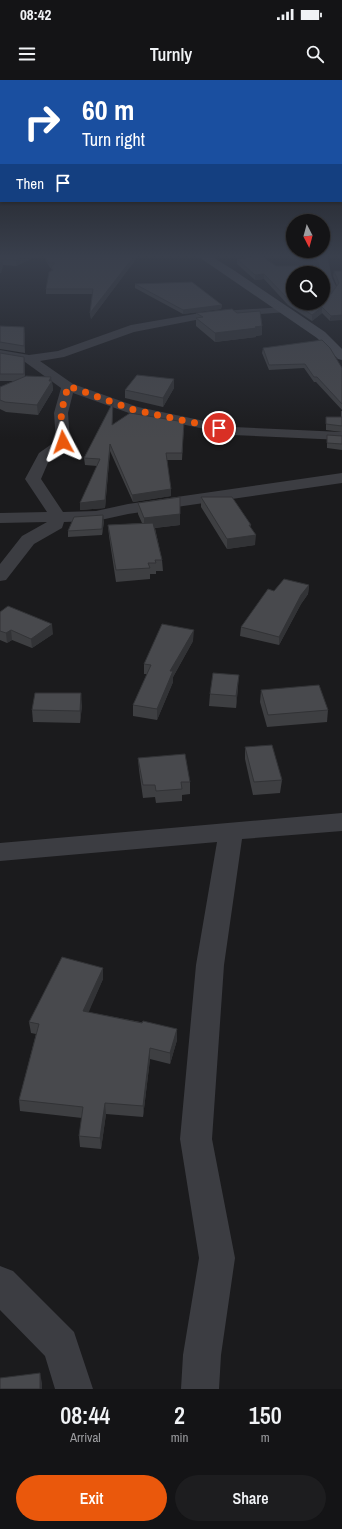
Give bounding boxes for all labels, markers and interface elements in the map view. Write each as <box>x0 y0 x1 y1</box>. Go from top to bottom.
text: 08:42 <box>20 4 51 25</box>
text: Turnly <box>150 42 192 67</box>
icon: menu <box>16 43 38 65</box>
icon: search <box>304 43 326 65</box>
text: 60 m <box>82 91 134 129</box>
icon: right <box>16 96 68 148</box>
text: Turn right <box>82 127 145 152</box>
icon: arrive <box>52 172 74 194</box>
text: Then <box>16 173 44 194</box>
north arrow <box>286 214 330 258</box>
map controls <box>286 214 330 310</box>
button: search <box>286 266 330 310</box>
pin <box>202 411 236 445</box>
icon: arrive <box>208 417 230 439</box>
position arrow <box>42 421 84 463</box>
text: 08:44 <box>60 1399 110 1431</box>
text: 2 <box>174 1399 185 1431</box>
text: 150 <box>249 1399 282 1431</box>
text: Arrival <box>70 1429 101 1446</box>
text: min <box>171 1429 188 1446</box>
text: m <box>261 1429 270 1446</box>
button: Exit <box>16 1475 167 1521</box>
button: Share <box>175 1475 326 1521</box>

